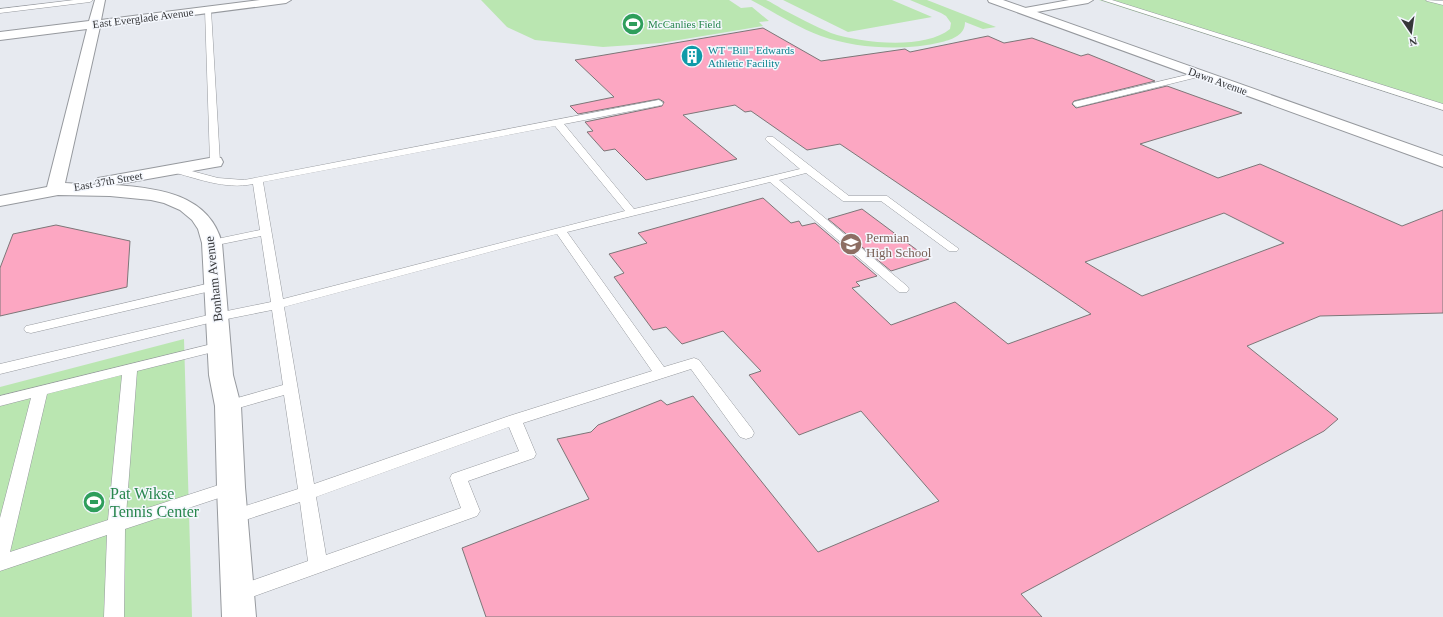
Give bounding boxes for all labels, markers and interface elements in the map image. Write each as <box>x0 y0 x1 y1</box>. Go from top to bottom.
street label: East Everglade Avenue <box>92 6 194 30</box>
sports icon: McCanlies Field <box>620 11 646 37</box>
north arrow <box>1391 12 1431 52</box>
place label: McCanlies Field <box>648 18 722 30</box>
text: N <box>1408 35 1418 48</box>
building icon: WT "Bill" Edwards Athletic Facility <box>679 43 705 69</box>
place label: WT "Bill" Edwards Athletic Facility <box>708 44 794 69</box>
street label: Dawn Avenue <box>1187 65 1249 97</box>
street label: East 37th Street <box>73 169 143 193</box>
place label: Permian High School <box>866 230 932 260</box>
school or university icon: Permian High School <box>838 231 864 257</box>
street label: Bonham Avenue <box>202 235 225 323</box>
place label: Pat Wikse Tennis Center <box>110 485 200 520</box>
sports icon: Pat Wikse Tennis Center <box>81 489 107 515</box>

